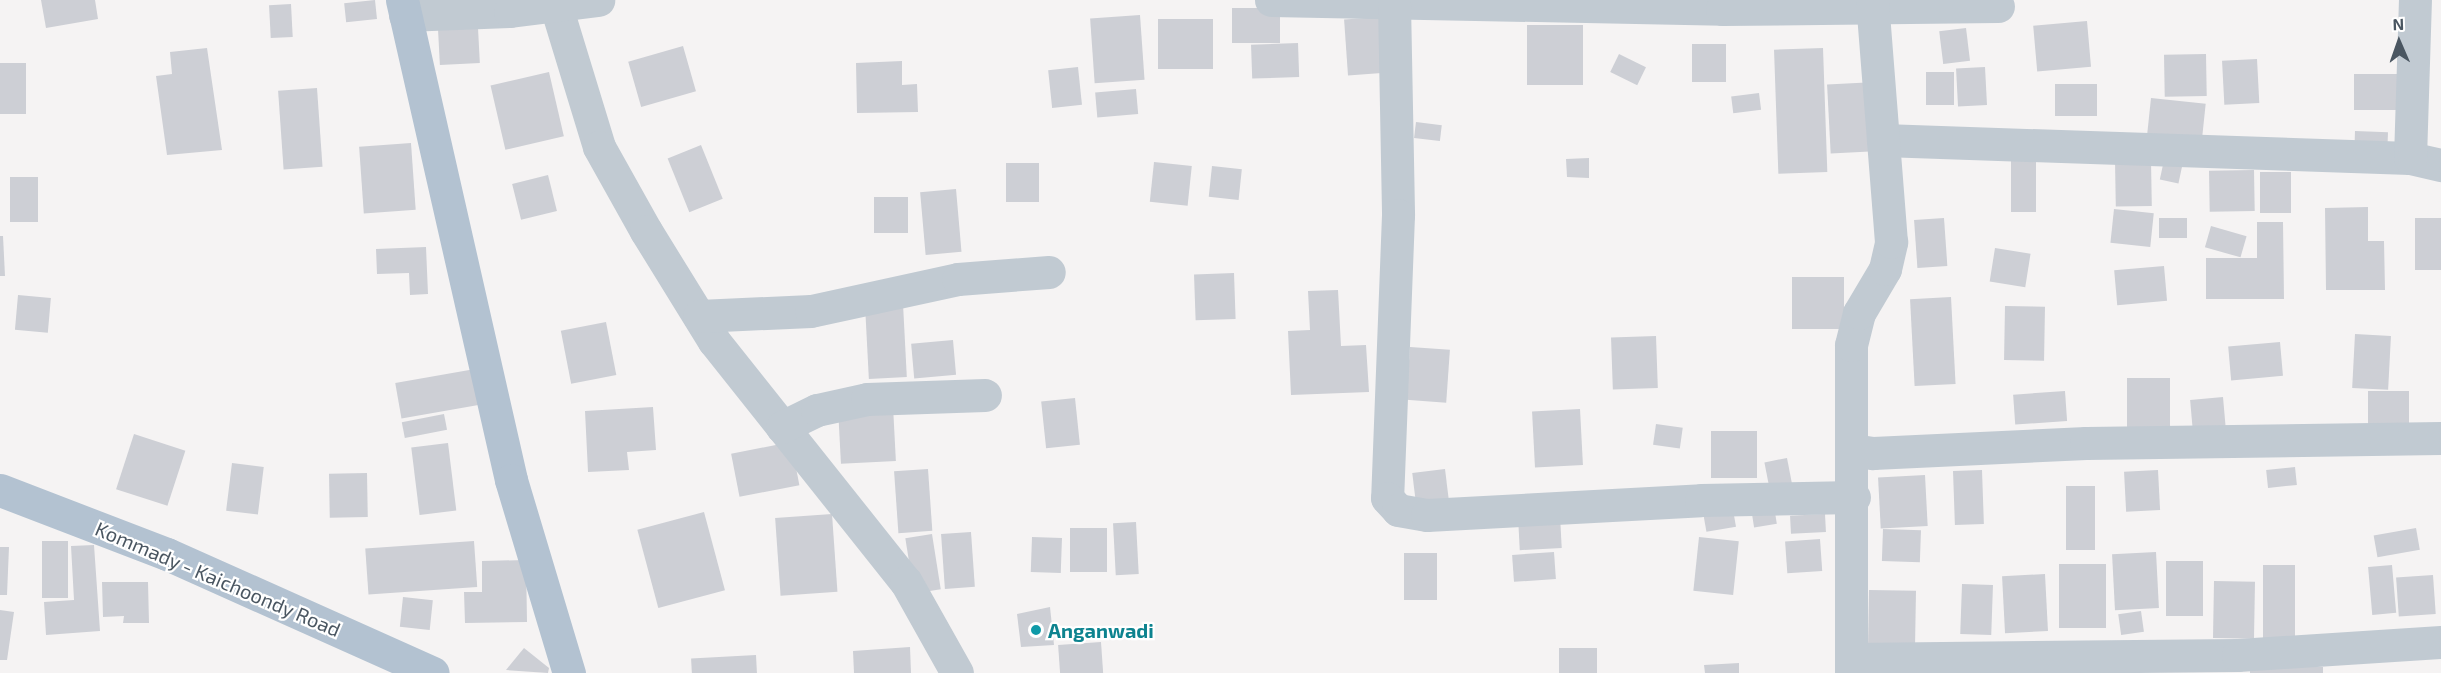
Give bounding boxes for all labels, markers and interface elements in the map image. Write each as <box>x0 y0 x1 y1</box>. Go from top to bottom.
north arrow <box>2369 12 2429 72</box>
text: N <box>2392 14 2404 33</box>
street label: Kommady - Kaichoondy Road <box>91 516 345 642</box>
place label: Anganwadi <box>1048 618 1154 642</box>
marker: Anganwadi <box>1029 623 1043 637</box>

